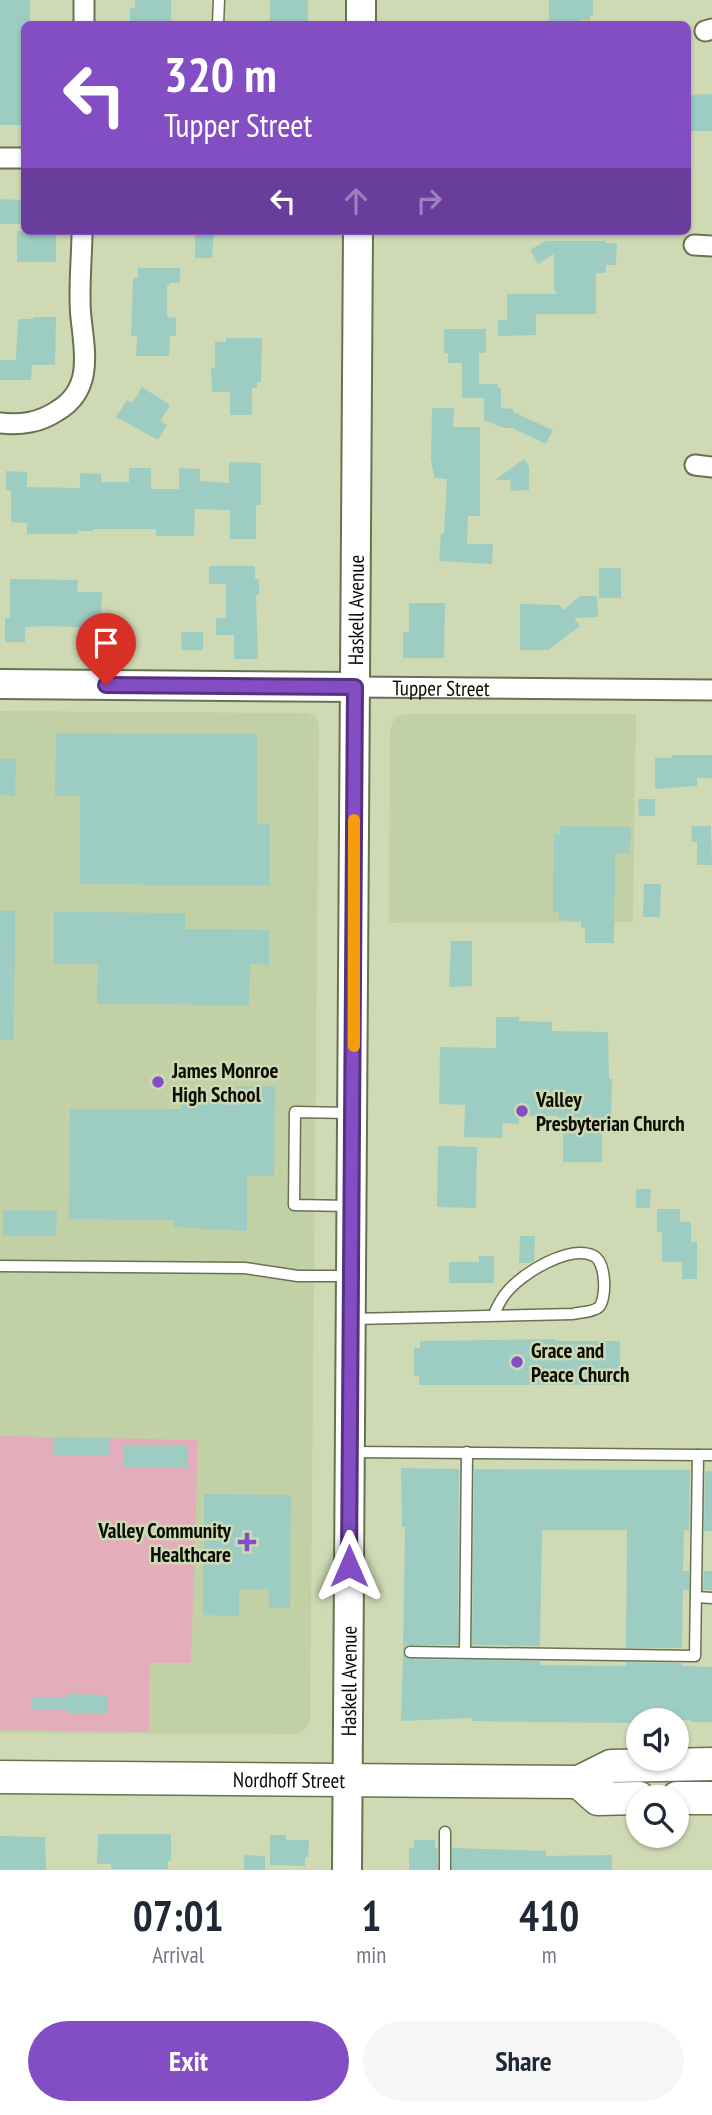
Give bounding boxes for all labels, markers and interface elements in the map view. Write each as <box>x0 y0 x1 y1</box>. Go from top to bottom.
text: 320 m <box>164 42 277 106</box>
icon: left <box>49 49 140 140</box>
text: Tupper Street <box>164 104 312 146</box>
icon: left <box>264 182 302 220</box>
icon: ahead <box>337 182 375 220</box>
icon: right <box>410 182 448 220</box>
street label: Haskell Avenue <box>342 555 369 665</box>
pin <box>76 613 136 685</box>
icon: arrive <box>87 624 125 662</box>
street label: Tupper Street <box>392 674 490 702</box>
place label: James Monroe High School <box>171 1057 279 1108</box>
marker: James Monroe High School <box>150 1074 166 1090</box>
place label: Valley Presbyterian Church <box>535 1086 685 1137</box>
marker: Valley Presbyterian Church <box>514 1103 530 1119</box>
place label: Grace and Peace Church <box>531 1337 630 1388</box>
marker: Grace and Peace Church <box>509 1354 525 1370</box>
place label: Valley Community Healthcare <box>97 1517 232 1568</box>
position arrow <box>312 1529 386 1603</box>
marker: Valley Community Healthcare <box>237 1532 257 1552</box>
street label: Haskell Avenue <box>334 1626 362 1736</box>
map controls <box>626 1708 689 1848</box>
button: sound <box>626 1708 689 1771</box>
street label: Nordhoff Street <box>233 1766 345 1793</box>
button: search <box>626 1785 689 1848</box>
text: 07:01 <box>133 1888 224 1943</box>
text: 1 <box>361 1888 381 1943</box>
text: 410 <box>519 1888 579 1943</box>
text: Arrival <box>152 1940 204 1969</box>
text: min <box>356 1940 386 1969</box>
text: m <box>542 1940 557 1969</box>
button: Exit <box>28 2021 349 2101</box>
button: Share <box>363 2021 684 2101</box>

